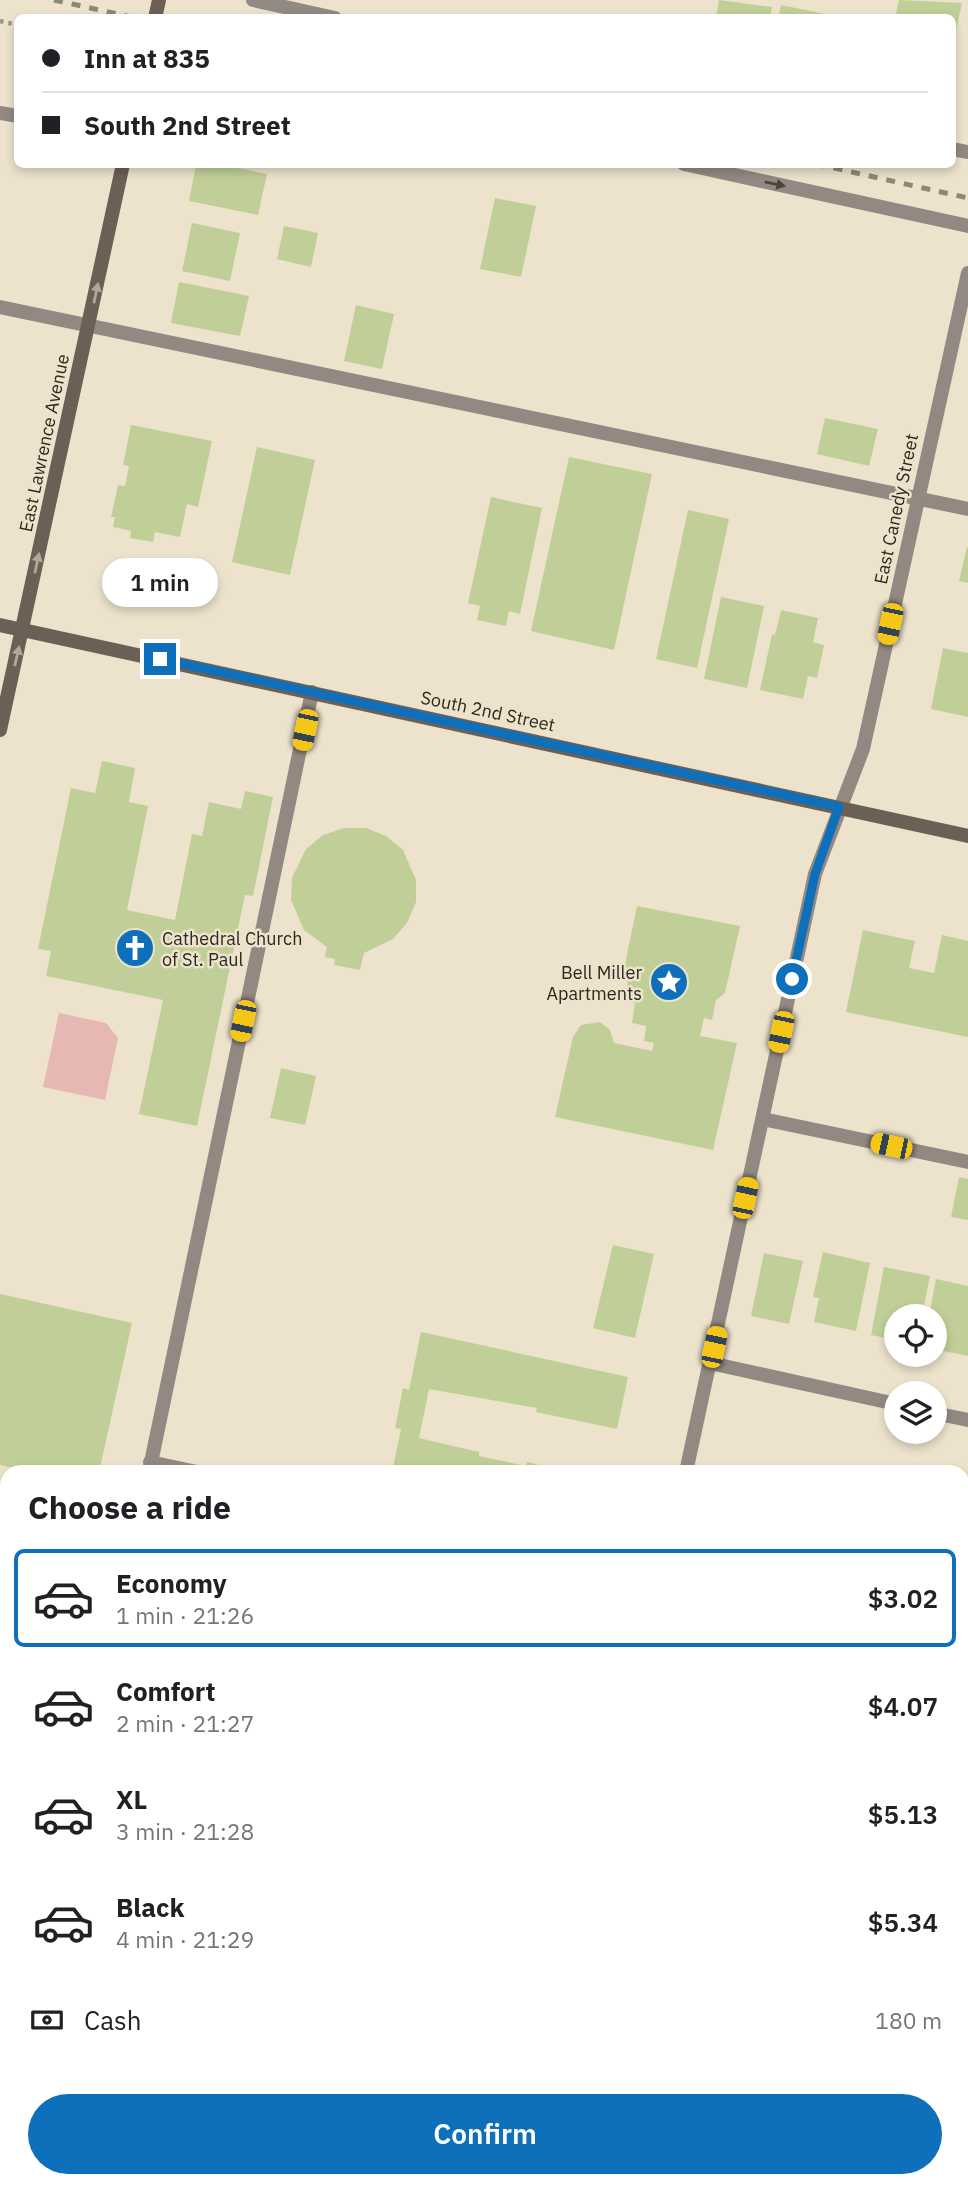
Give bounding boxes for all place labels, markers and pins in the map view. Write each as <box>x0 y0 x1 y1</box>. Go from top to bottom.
church icon: Cathedral Church of St. Paul <box>114 927 156 969</box>
place label: Cathedral Church of St. Paul <box>162 927 302 971</box>
place label: Bell Miller Apartments <box>547 961 642 1005</box>
place icon: Bell Miller Apartments <box>648 961 690 1003</box>

